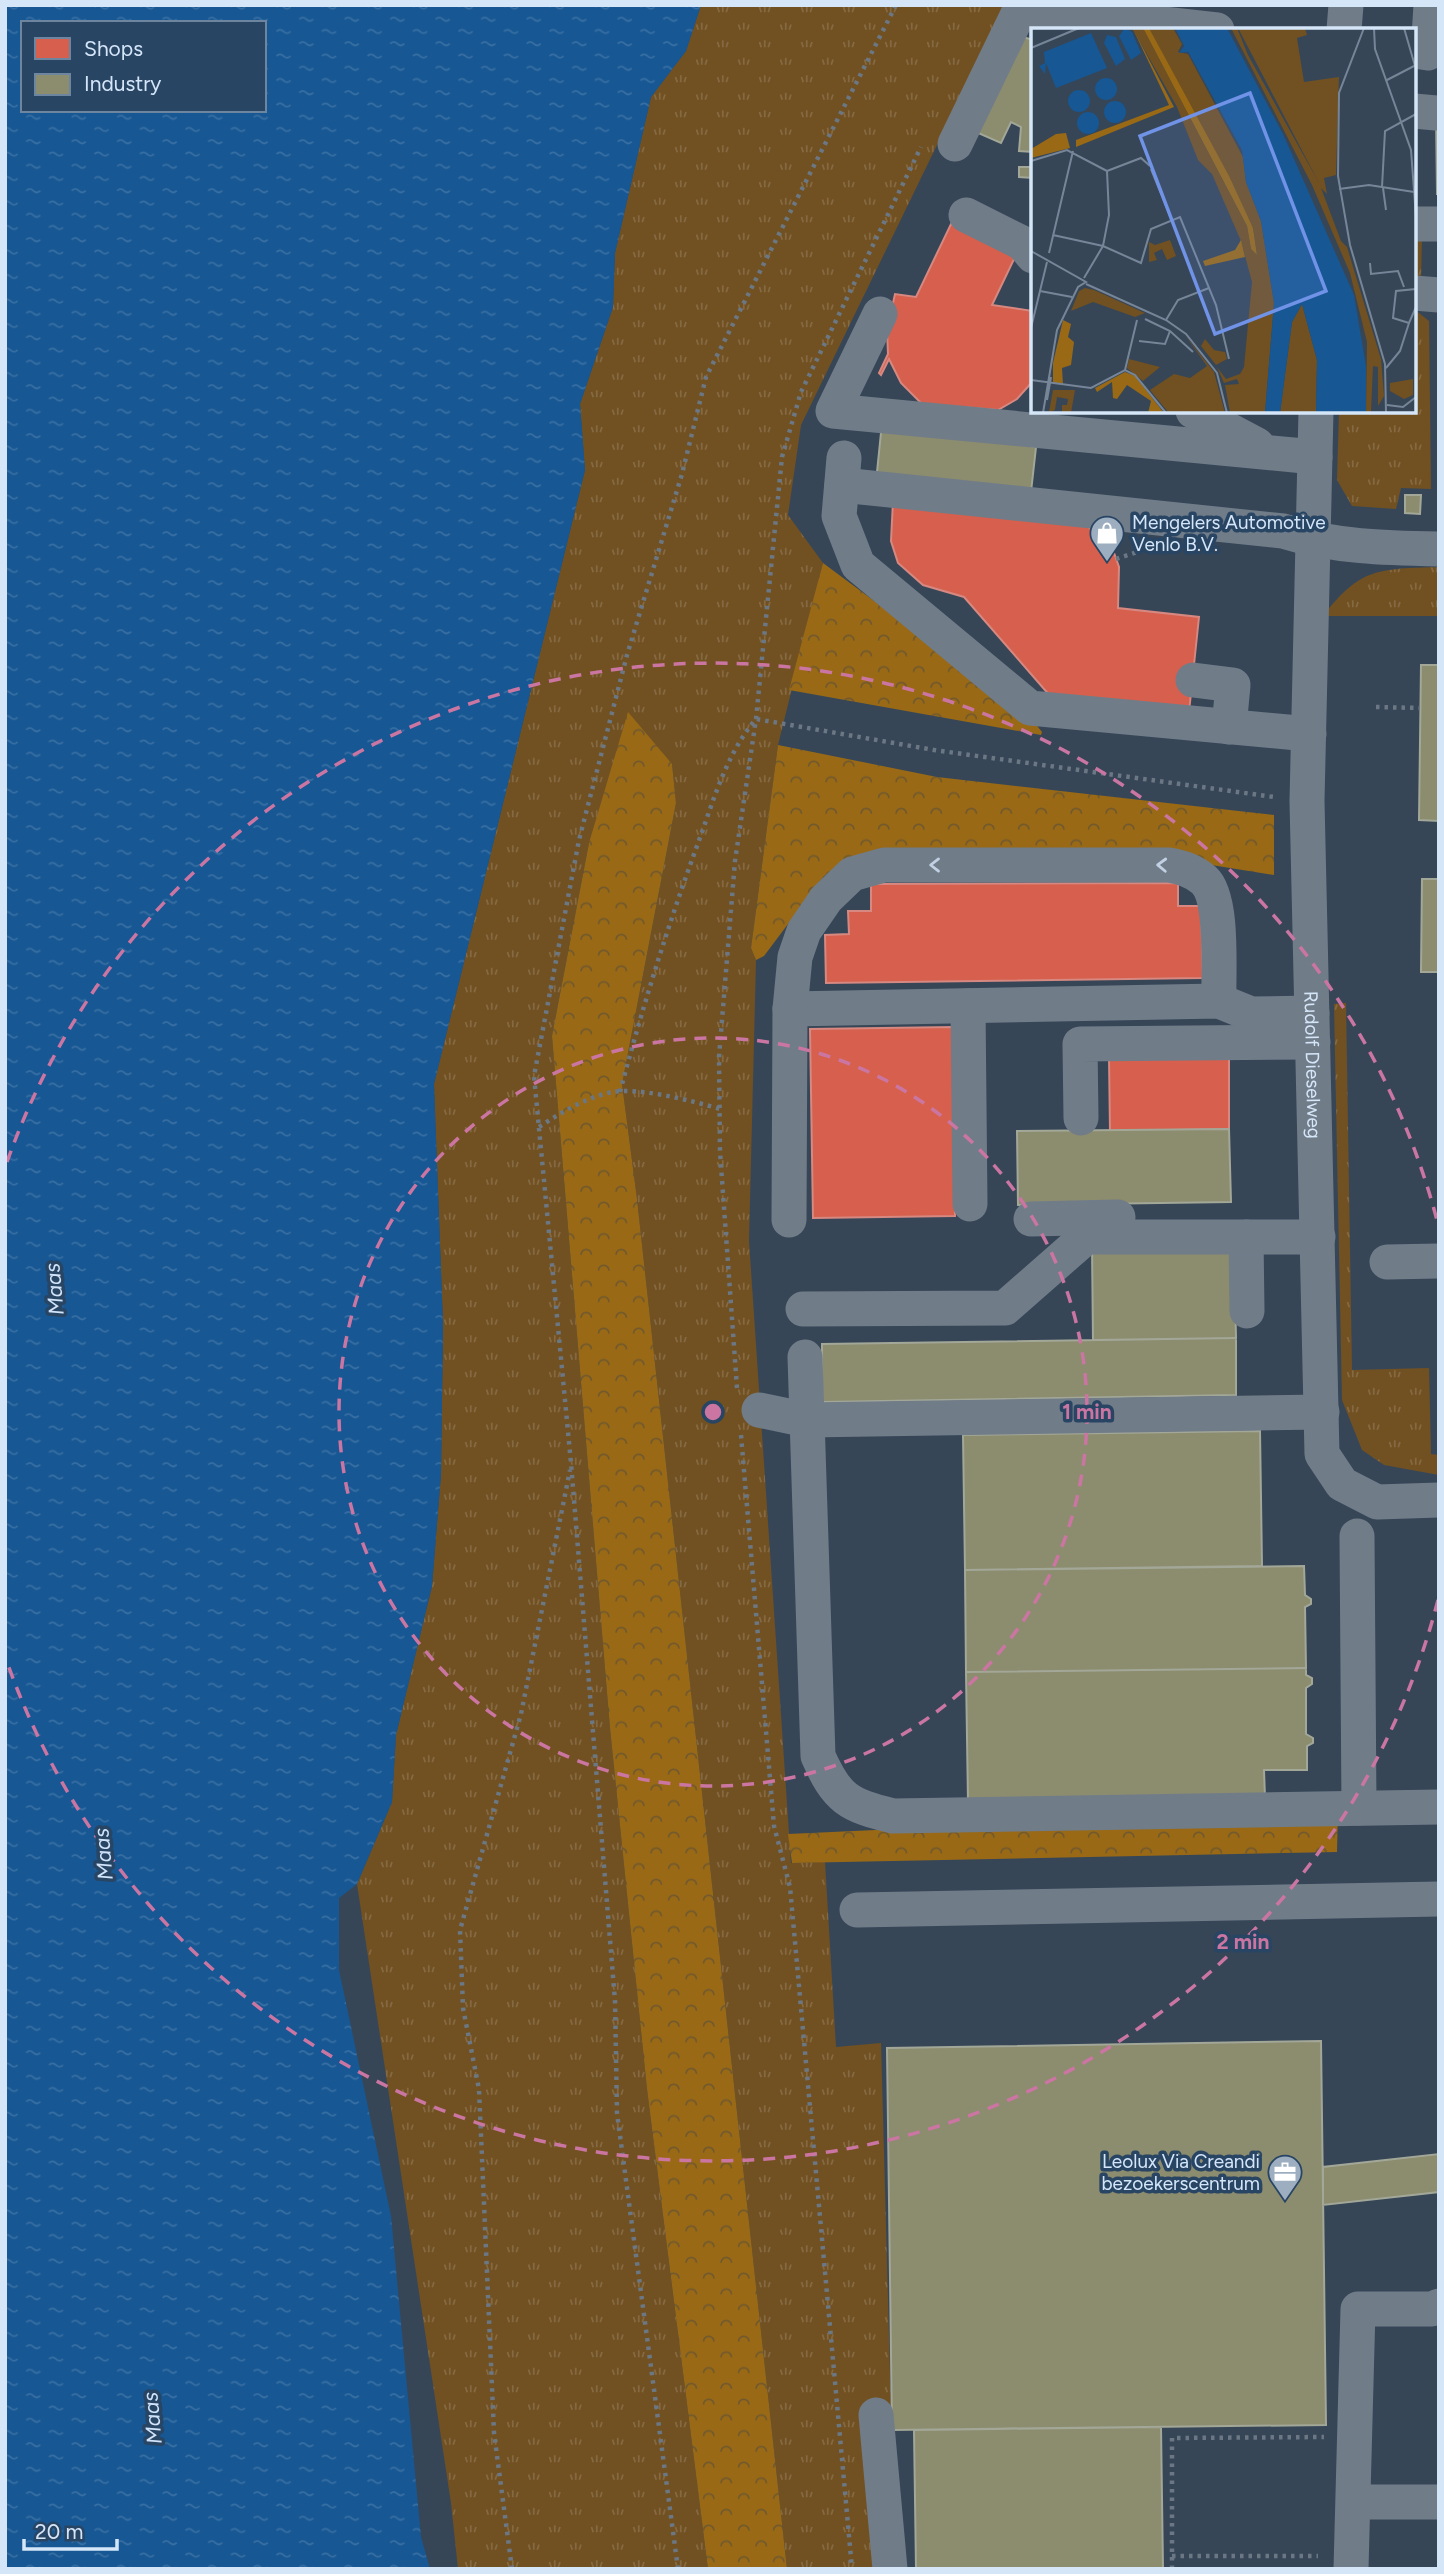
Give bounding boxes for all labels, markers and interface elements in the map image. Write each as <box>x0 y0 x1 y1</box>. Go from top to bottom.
legend <box>21 21 266 112</box>
inset map <box>1031 28 1416 413</box>
text: Shops <box>84 36 143 61</box>
text: Industry <box>84 71 161 96</box>
place label: Mengelers Automotive Venlo B.V. <box>1132 511 1326 556</box>
shop icon: Mengelers Automotive Venlo B.V. <box>1088 514 1126 563</box>
one-way arrow <box>929 857 940 873</box>
one-way arrow <box>1156 858 1167 873</box>
street label: Rudolf Dieselweg <box>1300 991 1326 1139</box>
water label: Maas <box>39 1262 69 1316</box>
text: 1 min <box>1062 1399 1112 1424</box>
centre of rings <box>701 1400 725 1424</box>
water label: Maas <box>88 1827 118 1881</box>
text: 2 min <box>1217 1929 1269 1954</box>
place label: Leolux Via Creandi bezoekerscentrum <box>1101 2150 1260 2195</box>
office icon: Leolux Via Creandi bezoekerscentrum <box>1266 2153 1304 2202</box>
water label: Maas <box>137 2391 167 2445</box>
scale bar <box>24 2508 117 2552</box>
text: 20 m <box>35 2519 83 2544</box>

